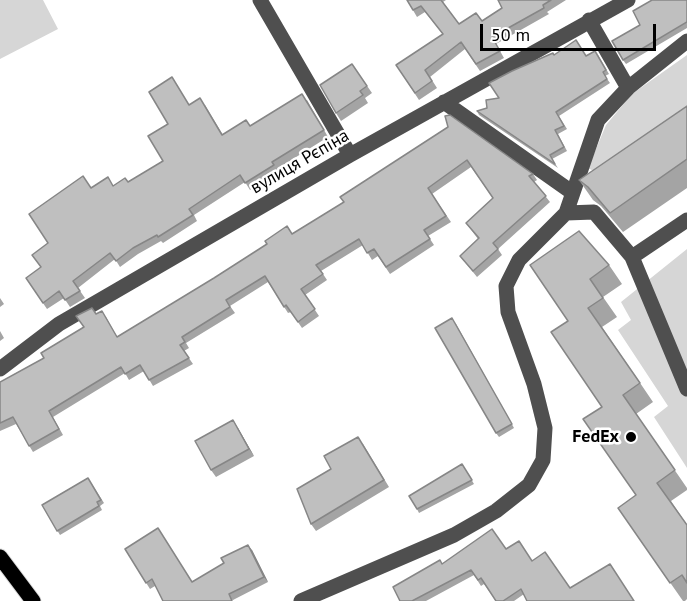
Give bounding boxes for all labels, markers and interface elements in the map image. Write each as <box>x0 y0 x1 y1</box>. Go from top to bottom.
scale bar <box>483 12 658 50</box>
text: 50 m <box>491 23 530 46</box>
street label: вулиця Рєпіна <box>247 125 353 199</box>
place label: FedEx <box>572 426 619 448</box>
marker: FedEx <box>624 430 638 444</box>

